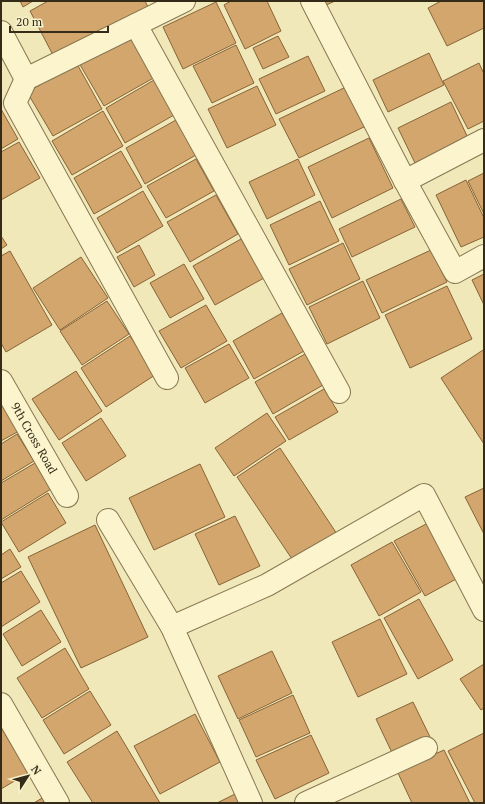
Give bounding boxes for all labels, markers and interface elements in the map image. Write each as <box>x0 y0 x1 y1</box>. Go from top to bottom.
scale bar <box>10 8 108 34</box>
text: 20 m <box>16 14 43 29</box>
street label: 9th Cross Road <box>8 400 61 477</box>
north arrow <box>8 756 48 796</box>
text: N <box>28 763 45 778</box>

